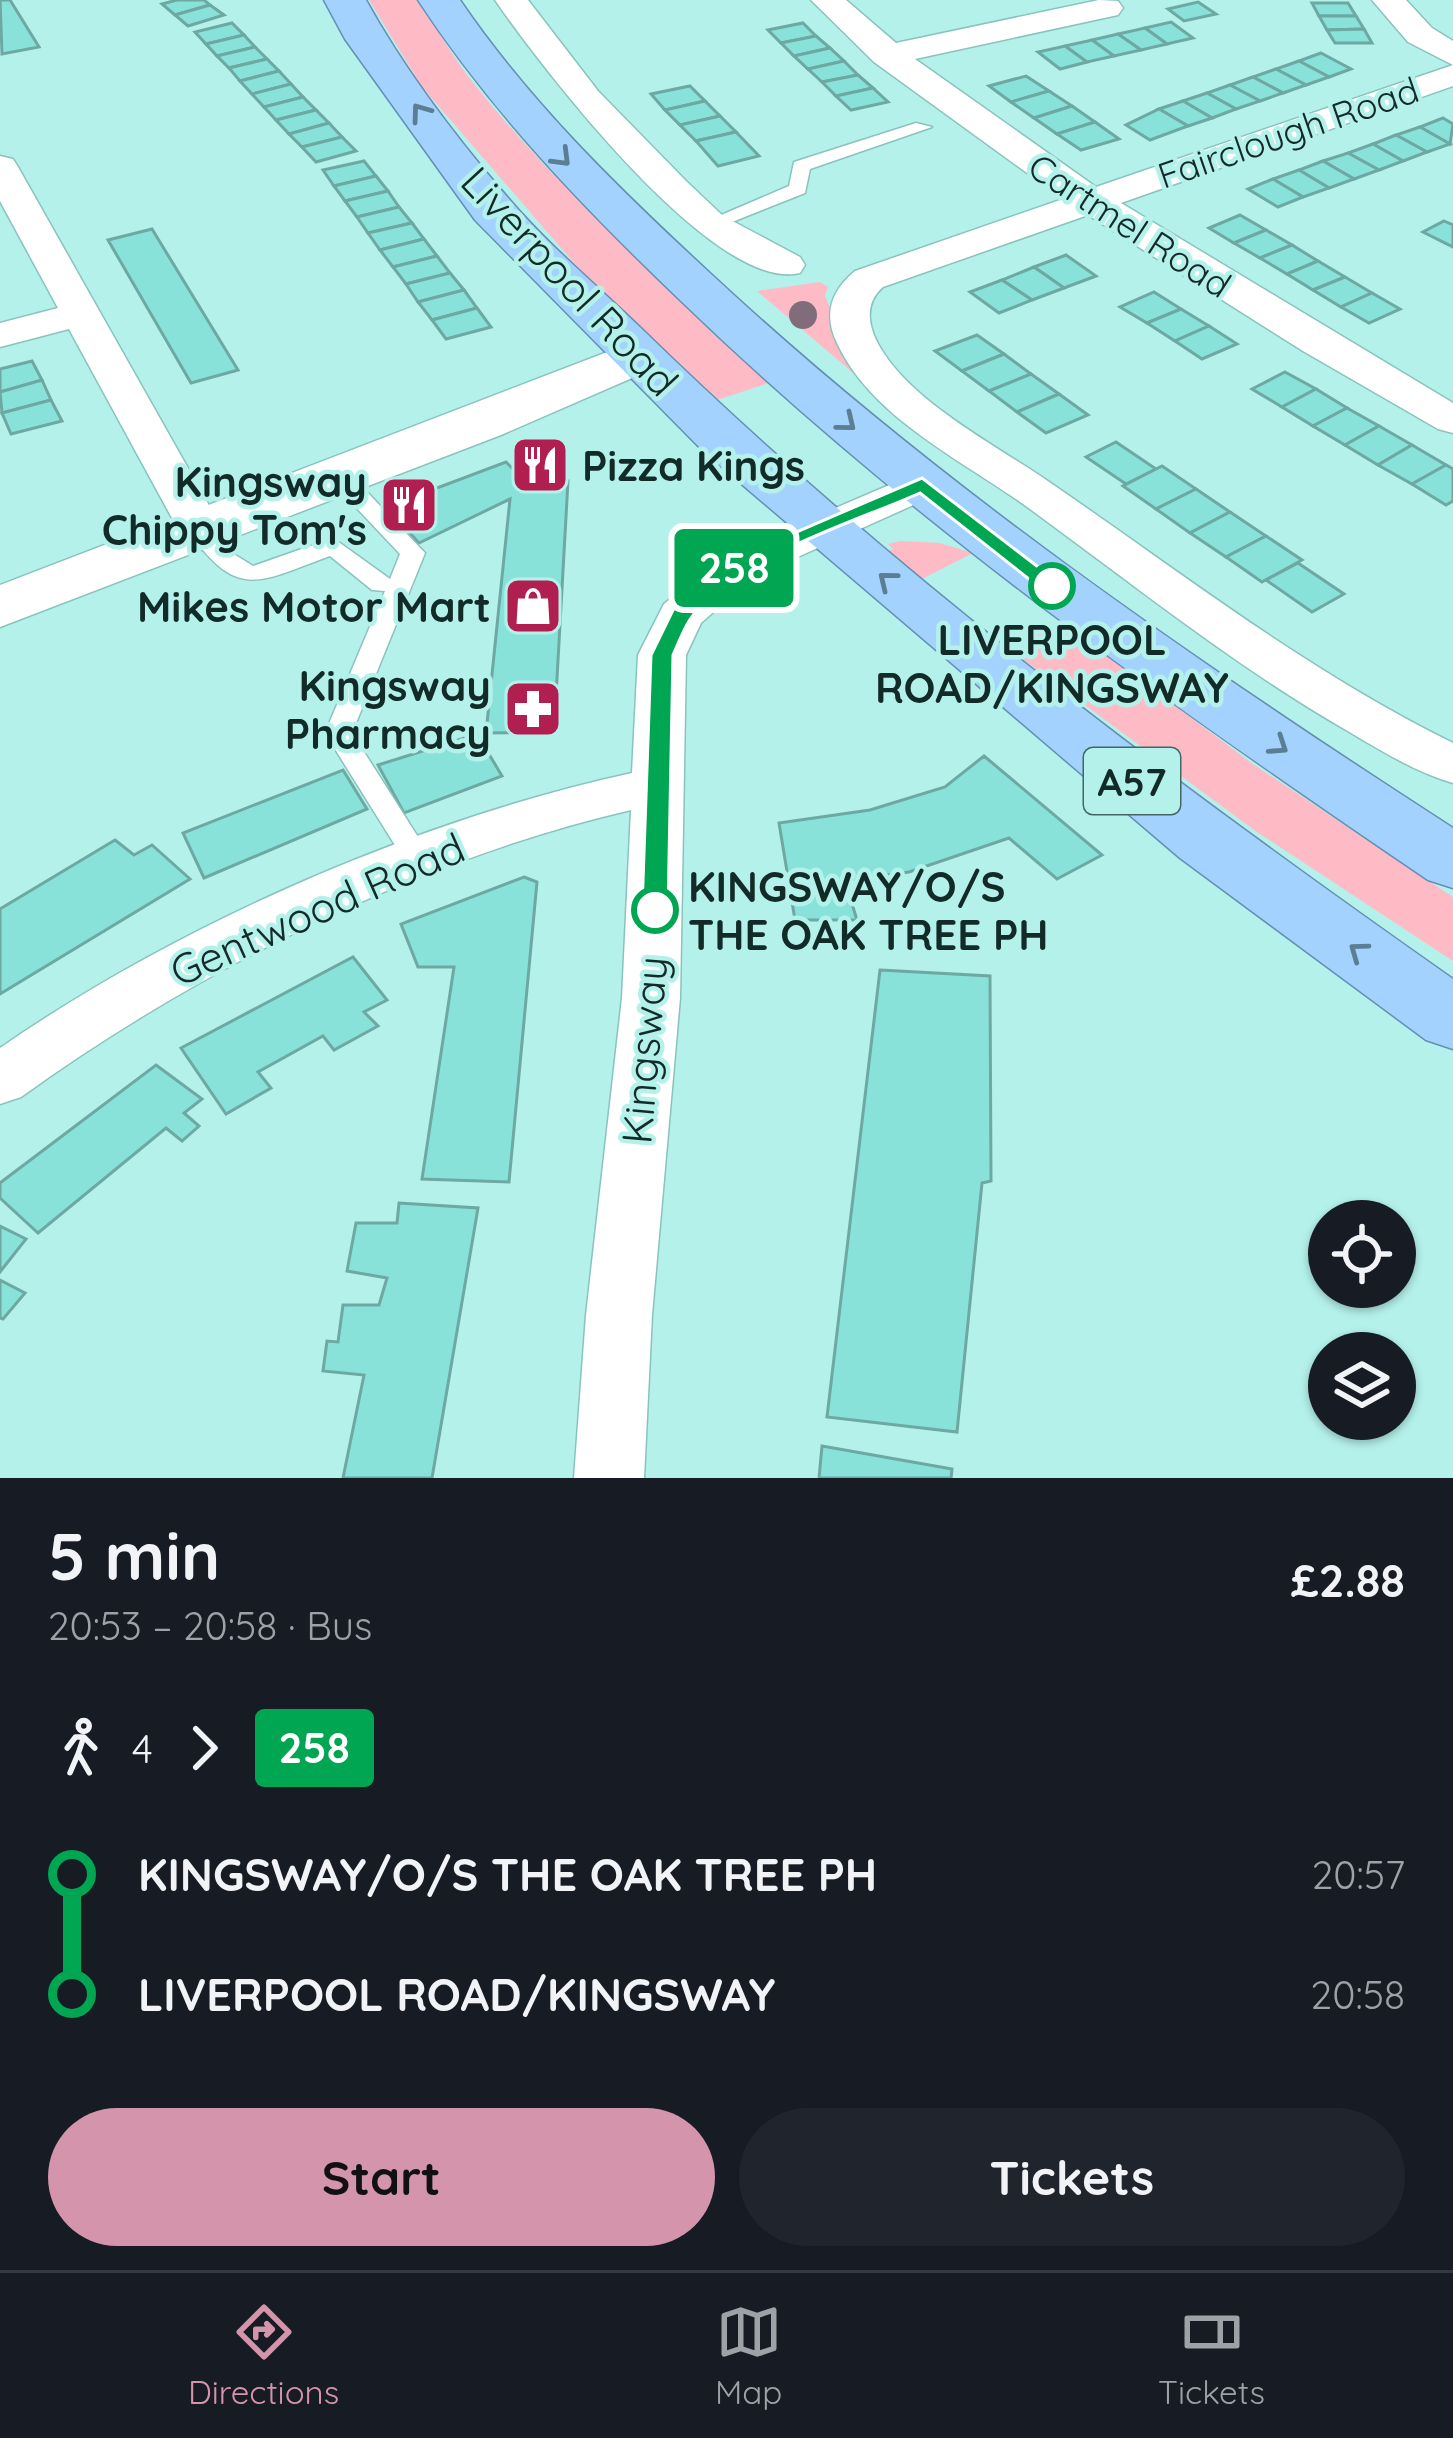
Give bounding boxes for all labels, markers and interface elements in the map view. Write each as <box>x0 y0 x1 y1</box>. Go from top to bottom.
street label: Fairclough Road <box>1152 66 1424 198</box>
one-way arrow <box>412 103 434 125</box>
street label: Cartmel Road <box>1020 143 1240 307</box>
one-way arrow <box>548 144 570 166</box>
street label: Liverpool Road <box>450 155 690 407</box>
one-way arrow <box>834 409 856 431</box>
restaurant icon: Pizza Kings <box>509 434 571 496</box>
place label: Pizza Kings <box>582 439 805 492</box>
place label: Kingsway Chippy Tom's <box>102 455 367 556</box>
restaurant icon: Kingsway Chippy Tom's <box>378 474 440 536</box>
line badge: 258 <box>665 529 803 607</box>
text: 258 <box>698 541 770 594</box>
marker: LIVERPOOL ROAD/KINGSWAY <box>1030 564 1074 608</box>
one-way arrow <box>879 572 901 594</box>
shop icon: Mikes Motor Mart <box>502 575 564 637</box>
place label: Mikes Motor Mart <box>137 580 491 633</box>
place label: LIVERPOOL ROAD/KINGSWAY <box>875 613 1229 714</box>
place label: Kingsway Pharmacy <box>285 659 491 760</box>
pharmacy icon: Kingsway Pharmacy <box>502 678 564 740</box>
one-way arrow <box>1266 732 1288 754</box>
road number: A57 <box>1084 748 1180 814</box>
street label: Gentwood Road <box>162 820 472 998</box>
place label: KINGSWAY/O/S THE OAK TREE PH <box>688 860 1049 961</box>
marker: KINGSWAY/O/S THE OAK TREE PH <box>633 888 677 932</box>
one-way arrow <box>1350 943 1371 965</box>
street label: Kingsway <box>609 954 679 1146</box>
map controls <box>1308 1200 1416 1440</box>
button: locate <box>1308 1200 1416 1308</box>
button: layers <box>1308 1332 1416 1440</box>
text: 5 min <box>48 1514 220 1597</box>
text: £2.88 <box>1291 1552 1405 1608</box>
text: 20:53 – 20:58 · Bus <box>48 1601 372 1650</box>
icon: walk <box>48 1715 114 1781</box>
icon: forward <box>171 1715 237 1781</box>
text: 258 <box>279 1721 350 1774</box>
text: 4 <box>132 1724 153 1773</box>
text: KINGSWAY/O/S THE OAK TREE PH <box>138 1846 877 1902</box>
text: 20:57 <box>1312 1850 1405 1899</box>
text: LIVERPOOL ROAD/KINGSWAY <box>138 1966 775 2022</box>
text: 20:58 <box>1311 1970 1405 2019</box>
button: Start <box>48 2108 715 2246</box>
button: Tickets <box>739 2108 1405 2246</box>
tab: Directions <box>188 2299 339 2412</box>
tab: Map <box>715 2299 782 2412</box>
tab: Tickets <box>1158 2299 1265 2412</box>

